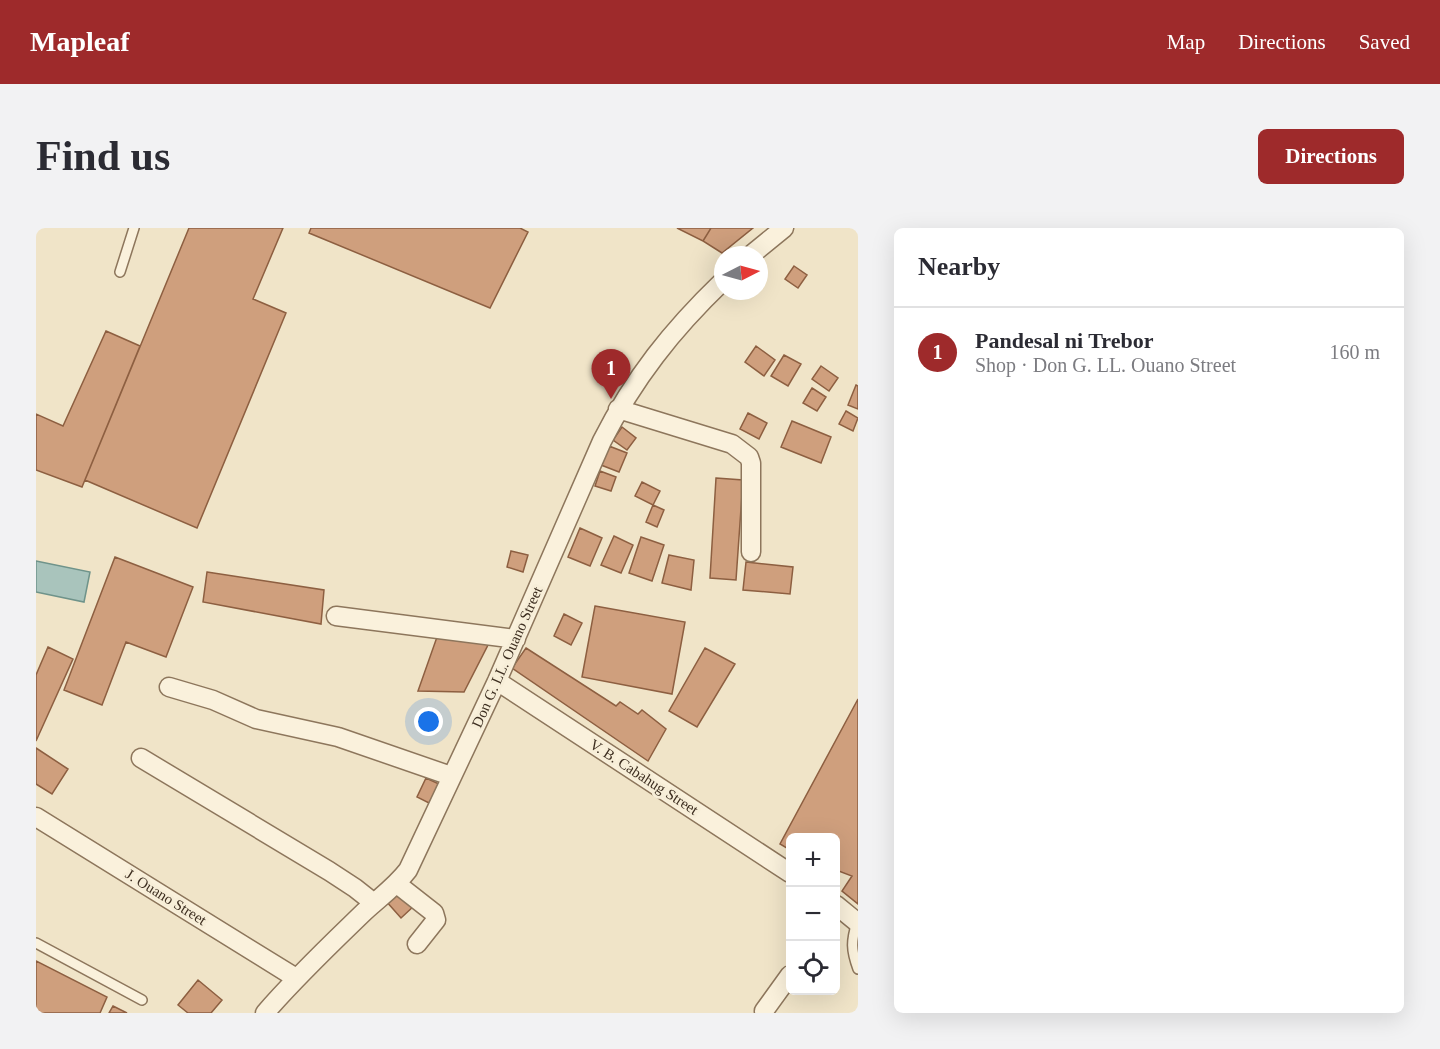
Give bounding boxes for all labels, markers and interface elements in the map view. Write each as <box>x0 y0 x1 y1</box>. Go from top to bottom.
text: Mapleaf <box>30 26 130 57</box>
text: Map <box>1167 30 1205 54</box>
text: Directions <box>1238 30 1326 54</box>
text: Saved <box>1359 30 1410 54</box>
button: Directions <box>1258 129 1404 184</box>
text: Find us <box>36 133 170 179</box>
north arrow <box>714 246 768 300</box>
text: Nearby <box>918 252 1000 281</box>
text: Pandesal ni Trebor <box>975 328 1153 353</box>
text: 1 <box>933 341 943 363</box>
text: 160 m <box>1329 341 1380 363</box>
pin: 1 <box>592 350 630 399</box>
text: Shop · Don G. LL. Ouano Street <box>975 354 1236 376</box>
street label: Don G. LL. Ouano Street <box>469 583 546 730</box>
your location <box>414 707 443 736</box>
street label: V. B. Cabahug Street <box>587 736 702 818</box>
map controls <box>786 833 840 995</box>
button: + <box>786 833 840 887</box>
street label: J. Ouano Street <box>123 866 210 929</box>
button: − <box>786 887 840 941</box>
button: locate <box>786 941 840 995</box>

